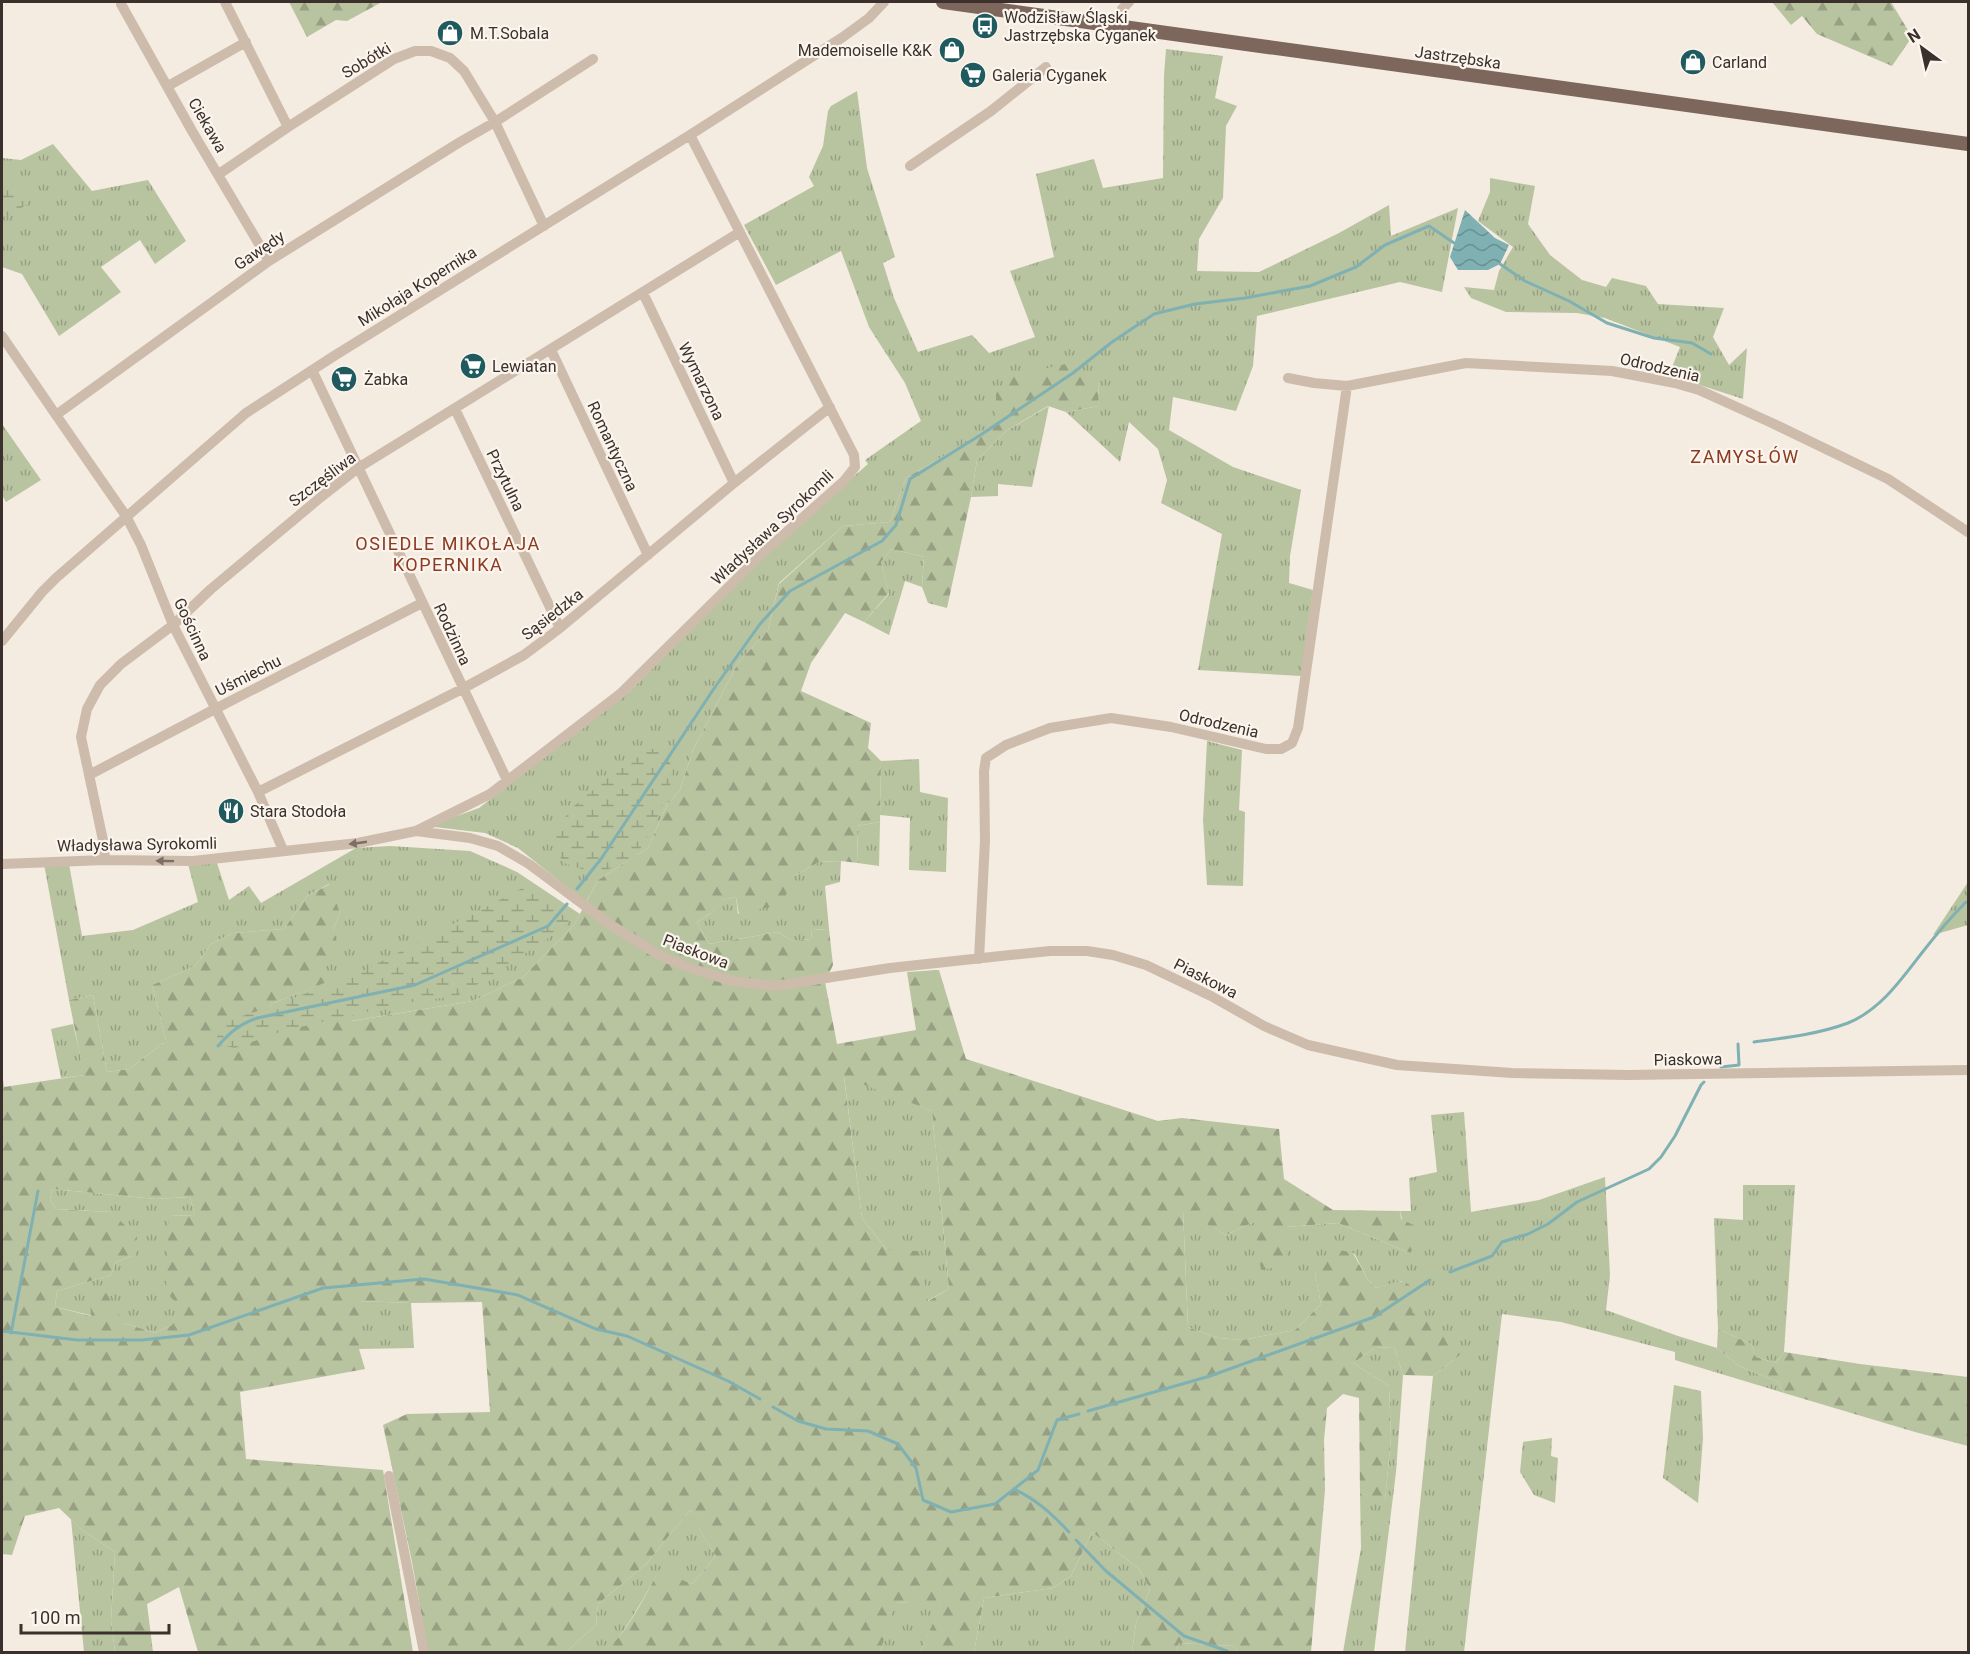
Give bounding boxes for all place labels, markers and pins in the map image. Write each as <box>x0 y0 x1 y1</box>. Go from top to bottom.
place label: Wodzisław Śląski Jastrzębska Cyganek <box>1004 7 1157 45</box>
bus stop icon: Wodzisław Śląski Jastrzębska Cyganek <box>970 11 1000 41</box>
shop icon: M.T.Sobala <box>435 18 465 48</box>
place label: M.T.Sobala <box>470 24 549 43</box>
shop icon: Mademoiselle K&K <box>937 35 967 65</box>
place label: Mademoiselle K&K <box>798 41 933 60</box>
shop icon: Carland <box>1678 47 1708 77</box>
place label: Carland <box>1712 53 1767 72</box>
supermarket icon: Galeria Cyganek <box>958 60 988 90</box>
place label: Galeria Cyganek <box>992 66 1108 85</box>
supermarket icon: Lewiatan <box>458 351 488 381</box>
place label: Lewiatan <box>492 357 557 376</box>
supermarket icon: Żabka <box>329 364 359 394</box>
place label: Żabka <box>364 370 408 389</box>
restaurant icon: Stara Stodoła <box>216 796 246 826</box>
place label: Stara Stodoła <box>250 802 346 821</box>

